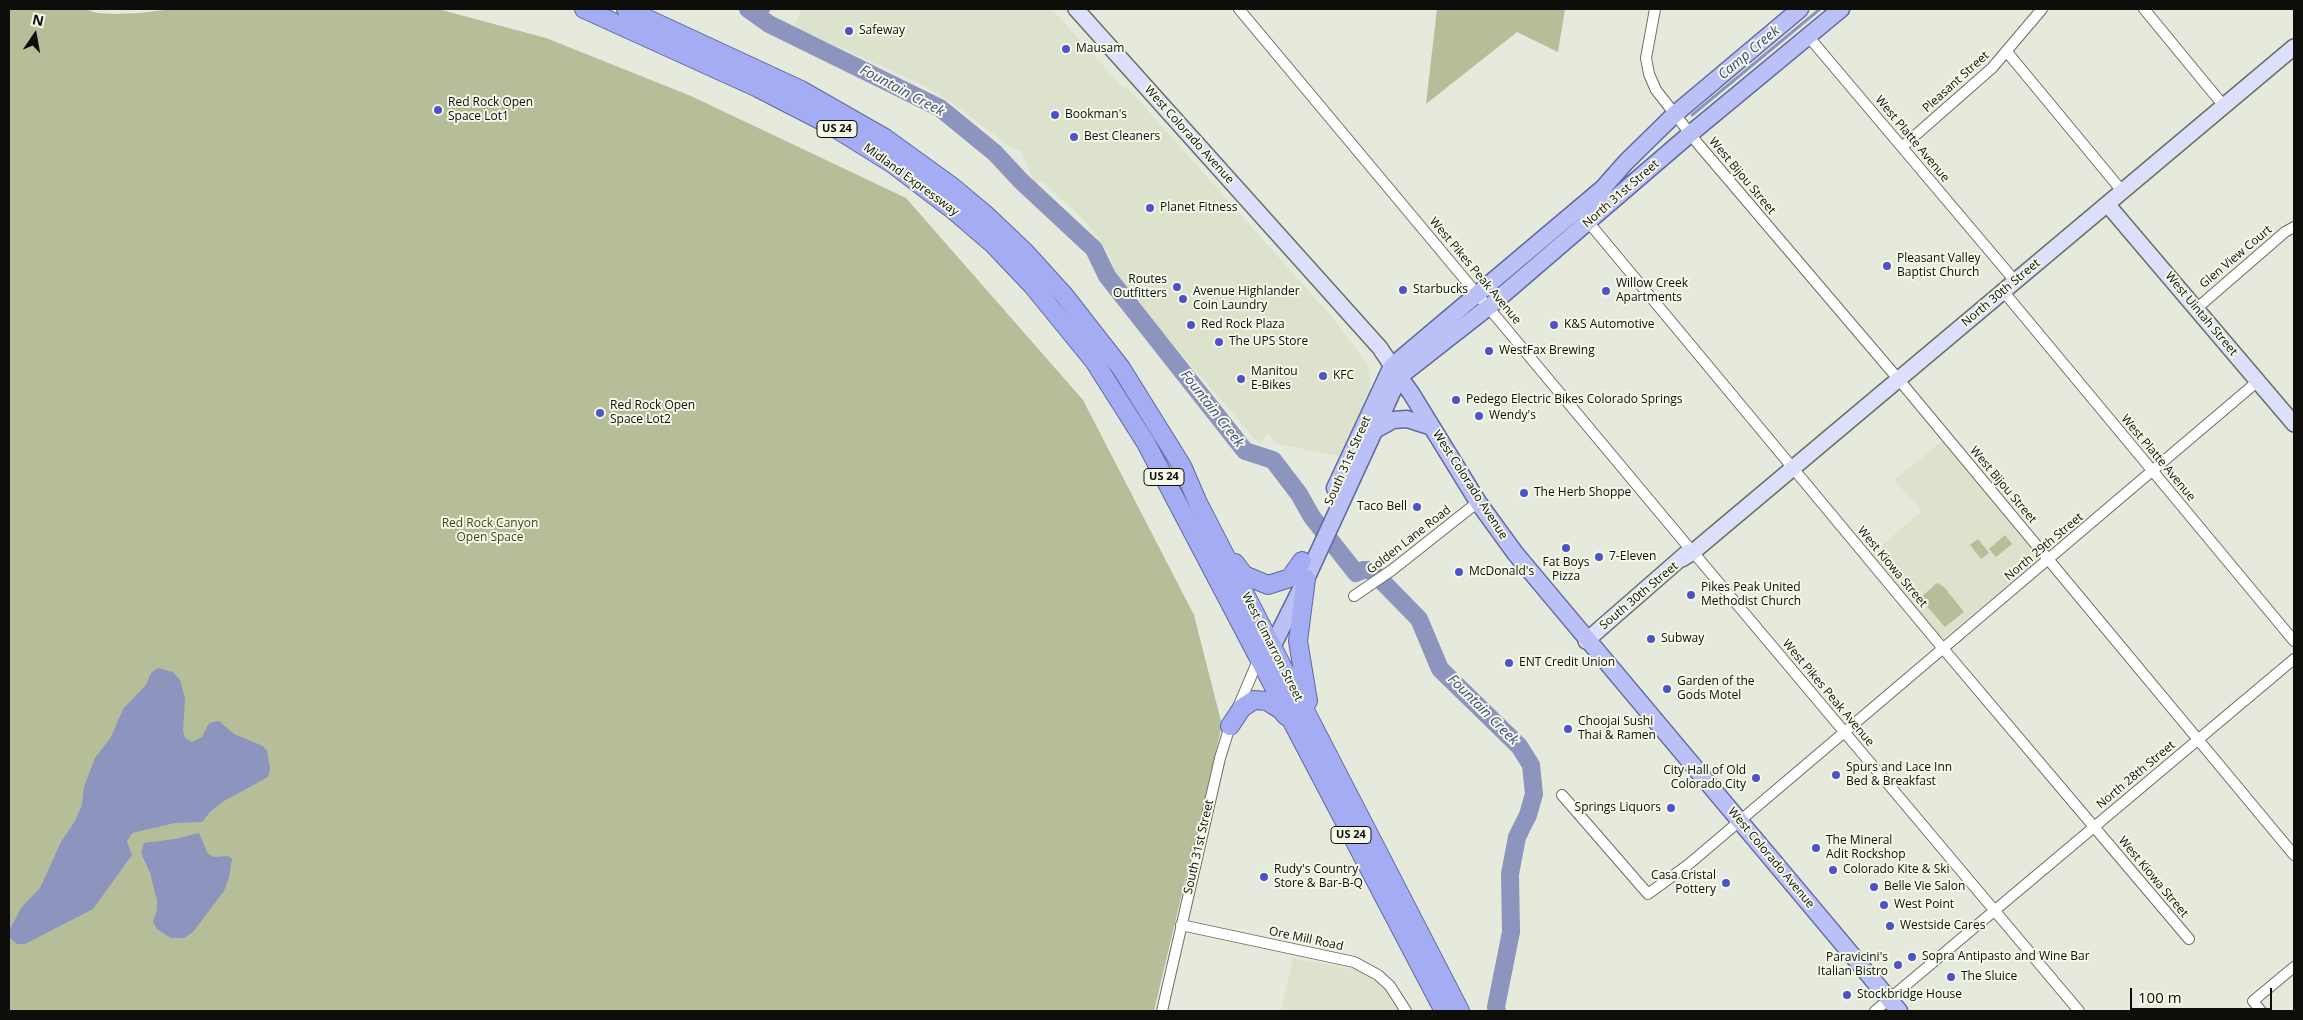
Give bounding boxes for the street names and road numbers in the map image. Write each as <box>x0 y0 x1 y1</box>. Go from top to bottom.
street label: Pleasant Street <box>1920 48 1992 116</box>
street label: West Colorado Avenue <box>1141 83 1237 187</box>
street label: West Platte Avenue <box>1872 93 1952 185</box>
road number: US 24 <box>817 120 857 138</box>
street label: West Bijou Street <box>1706 135 1778 217</box>
street label: Midland Expressway <box>861 141 961 219</box>
street label: North 31st Street <box>1580 157 1662 231</box>
street label: West Pikes Peak Avenue <box>1426 215 1524 327</box>
street label: Glen View Court <box>2197 223 2275 291</box>
street label: North 30th Street <box>1959 256 2043 330</box>
street label: West Uintah Street <box>2162 269 2240 359</box>
street label: West Platte Avenue <box>2118 412 2198 504</box>
street label: South 31st Street <box>1322 414 1374 508</box>
street label: West Colorado Avenue <box>1429 428 1511 542</box>
street label: West Bijou Street <box>1967 444 2039 526</box>
road number: US 24 <box>1144 468 1184 486</box>
street label: Golden Lane Road <box>1364 503 1454 577</box>
street label: North 29th Street <box>2002 510 2086 584</box>
street label: West Kiowa Street <box>1854 524 1930 610</box>
street label: South 30th Street <box>1597 559 1681 633</box>
street label: West Cimarron Street <box>1238 590 1306 704</box>
street label: West Pikes Peak Avenue <box>1779 637 1877 749</box>
street label: North 28th Street <box>2094 738 2178 812</box>
street label: South 31st Street <box>1181 798 1217 896</box>
street label: West Colorado Avenue <box>1725 805 1817 911</box>
road number: US 24 <box>1331 826 1371 844</box>
street label: West Kiowa Street <box>2115 834 2191 920</box>
street label: Ore Mill Road <box>1267 924 1345 954</box>

